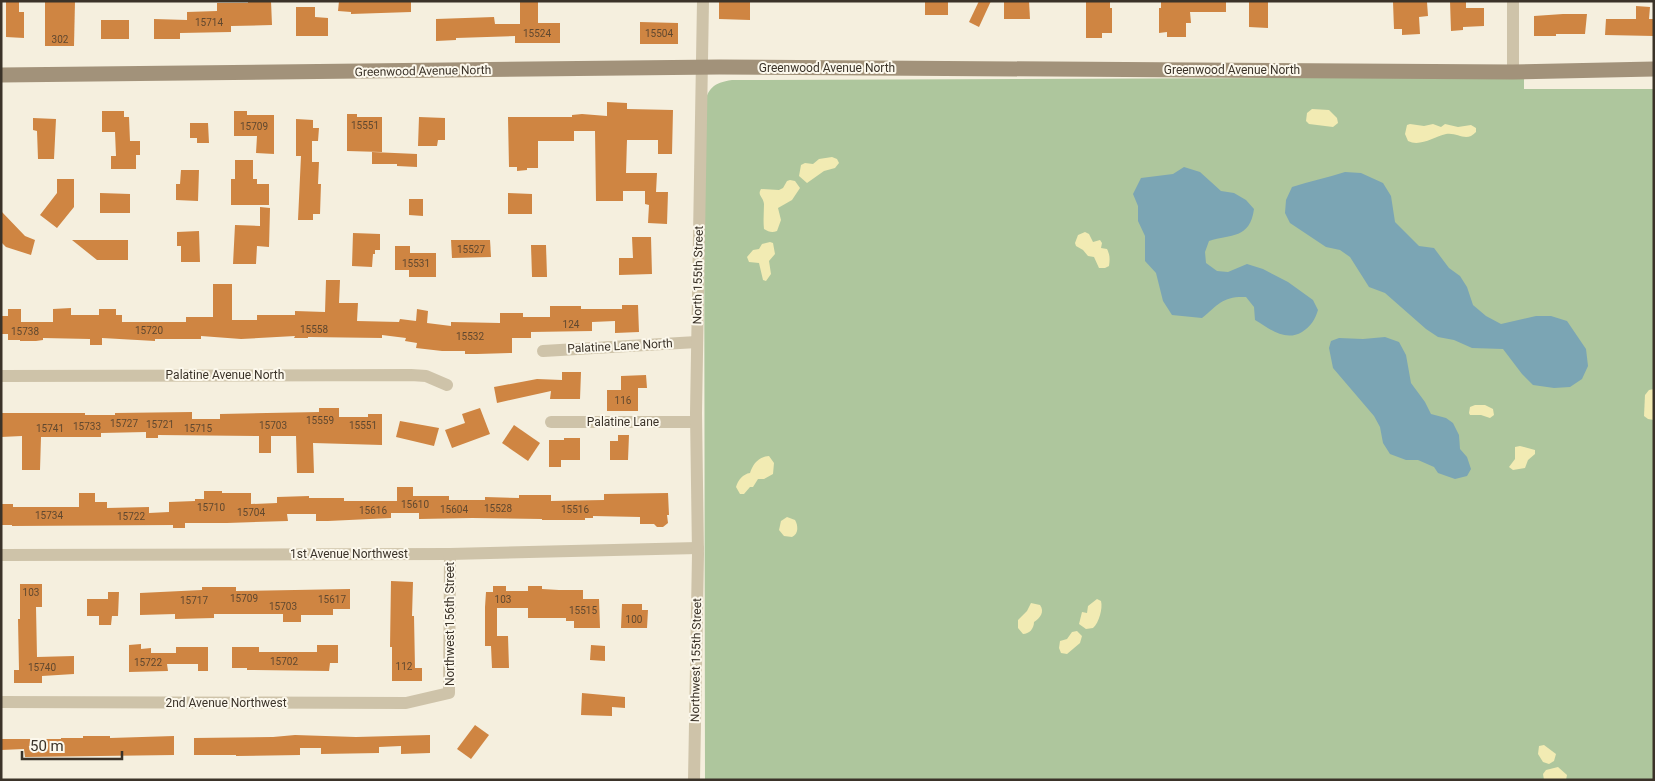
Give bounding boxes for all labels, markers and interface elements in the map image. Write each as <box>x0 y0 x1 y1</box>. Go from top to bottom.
house number: 15714 <box>195 17 223 28</box>
house number: 15524 <box>523 28 551 39</box>
house number: 15504 <box>645 28 673 39</box>
house number: 302 <box>52 34 69 45</box>
street label: Greenwood Avenue North <box>759 61 895 75</box>
street label: Greenwood Avenue North <box>355 63 491 79</box>
street label: Greenwood Avenue North <box>1164 63 1300 77</box>
house number: 15551 <box>351 120 379 131</box>
house number: 15709 <box>240 121 268 132</box>
street label: North 155th Street <box>690 225 706 324</box>
house number: 15527 <box>457 244 485 255</box>
house number: 15531 <box>402 258 430 269</box>
house number: 124 <box>563 319 580 330</box>
house number: 15558 <box>300 324 328 335</box>
house number: 15720 <box>135 325 163 336</box>
house number: 15738 <box>11 326 39 337</box>
house number: 15532 <box>456 331 484 342</box>
street label: Palatine Lane North <box>567 336 673 356</box>
street label: Palatine Avenue North <box>166 368 284 382</box>
house number: 116 <box>615 395 632 406</box>
house number: 15559 <box>306 415 334 426</box>
street label: Palatine Lane <box>587 415 659 429</box>
house number: 15727 <box>110 418 138 429</box>
house number: 15721 <box>146 419 174 430</box>
house number: 15703 <box>259 420 287 431</box>
house number: 15551 <box>349 420 377 431</box>
house number: 15733 <box>73 421 101 432</box>
house number: 15741 <box>36 423 64 434</box>
house number: 15715 <box>184 423 212 434</box>
house number: 15610 <box>401 499 429 510</box>
house number: 15710 <box>197 502 225 513</box>
house number: 15528 <box>484 503 512 514</box>
house number: 15604 <box>440 504 468 515</box>
house number: 15516 <box>561 504 589 515</box>
house number: 15616 <box>359 505 387 516</box>
house number: 15704 <box>237 507 265 518</box>
house number: 15734 <box>35 510 63 521</box>
house number: 15722 <box>117 511 145 522</box>
street label: 1st Avenue Northwest <box>290 547 408 561</box>
street label: Northwest 156th Street <box>443 562 457 686</box>
house number: 103 <box>23 587 39 598</box>
house number: 15709 <box>230 593 258 604</box>
house number: 15617 <box>318 594 346 605</box>
house number: 103 <box>495 594 511 605</box>
house number: 15717 <box>180 595 208 606</box>
street label: Northwest 155th Street <box>688 598 704 722</box>
house number: 15703 <box>269 601 297 612</box>
house number: 15515 <box>569 605 597 616</box>
house number: 100 <box>626 614 643 625</box>
house number: 15702 <box>270 656 298 667</box>
house number: 15722 <box>134 657 162 668</box>
house number: 112 <box>396 661 413 672</box>
house number: 15740 <box>28 662 56 673</box>
street label: 2nd Avenue Northwest <box>165 696 287 710</box>
scale bar <box>22 728 122 760</box>
text: 50 m <box>30 737 64 755</box>

